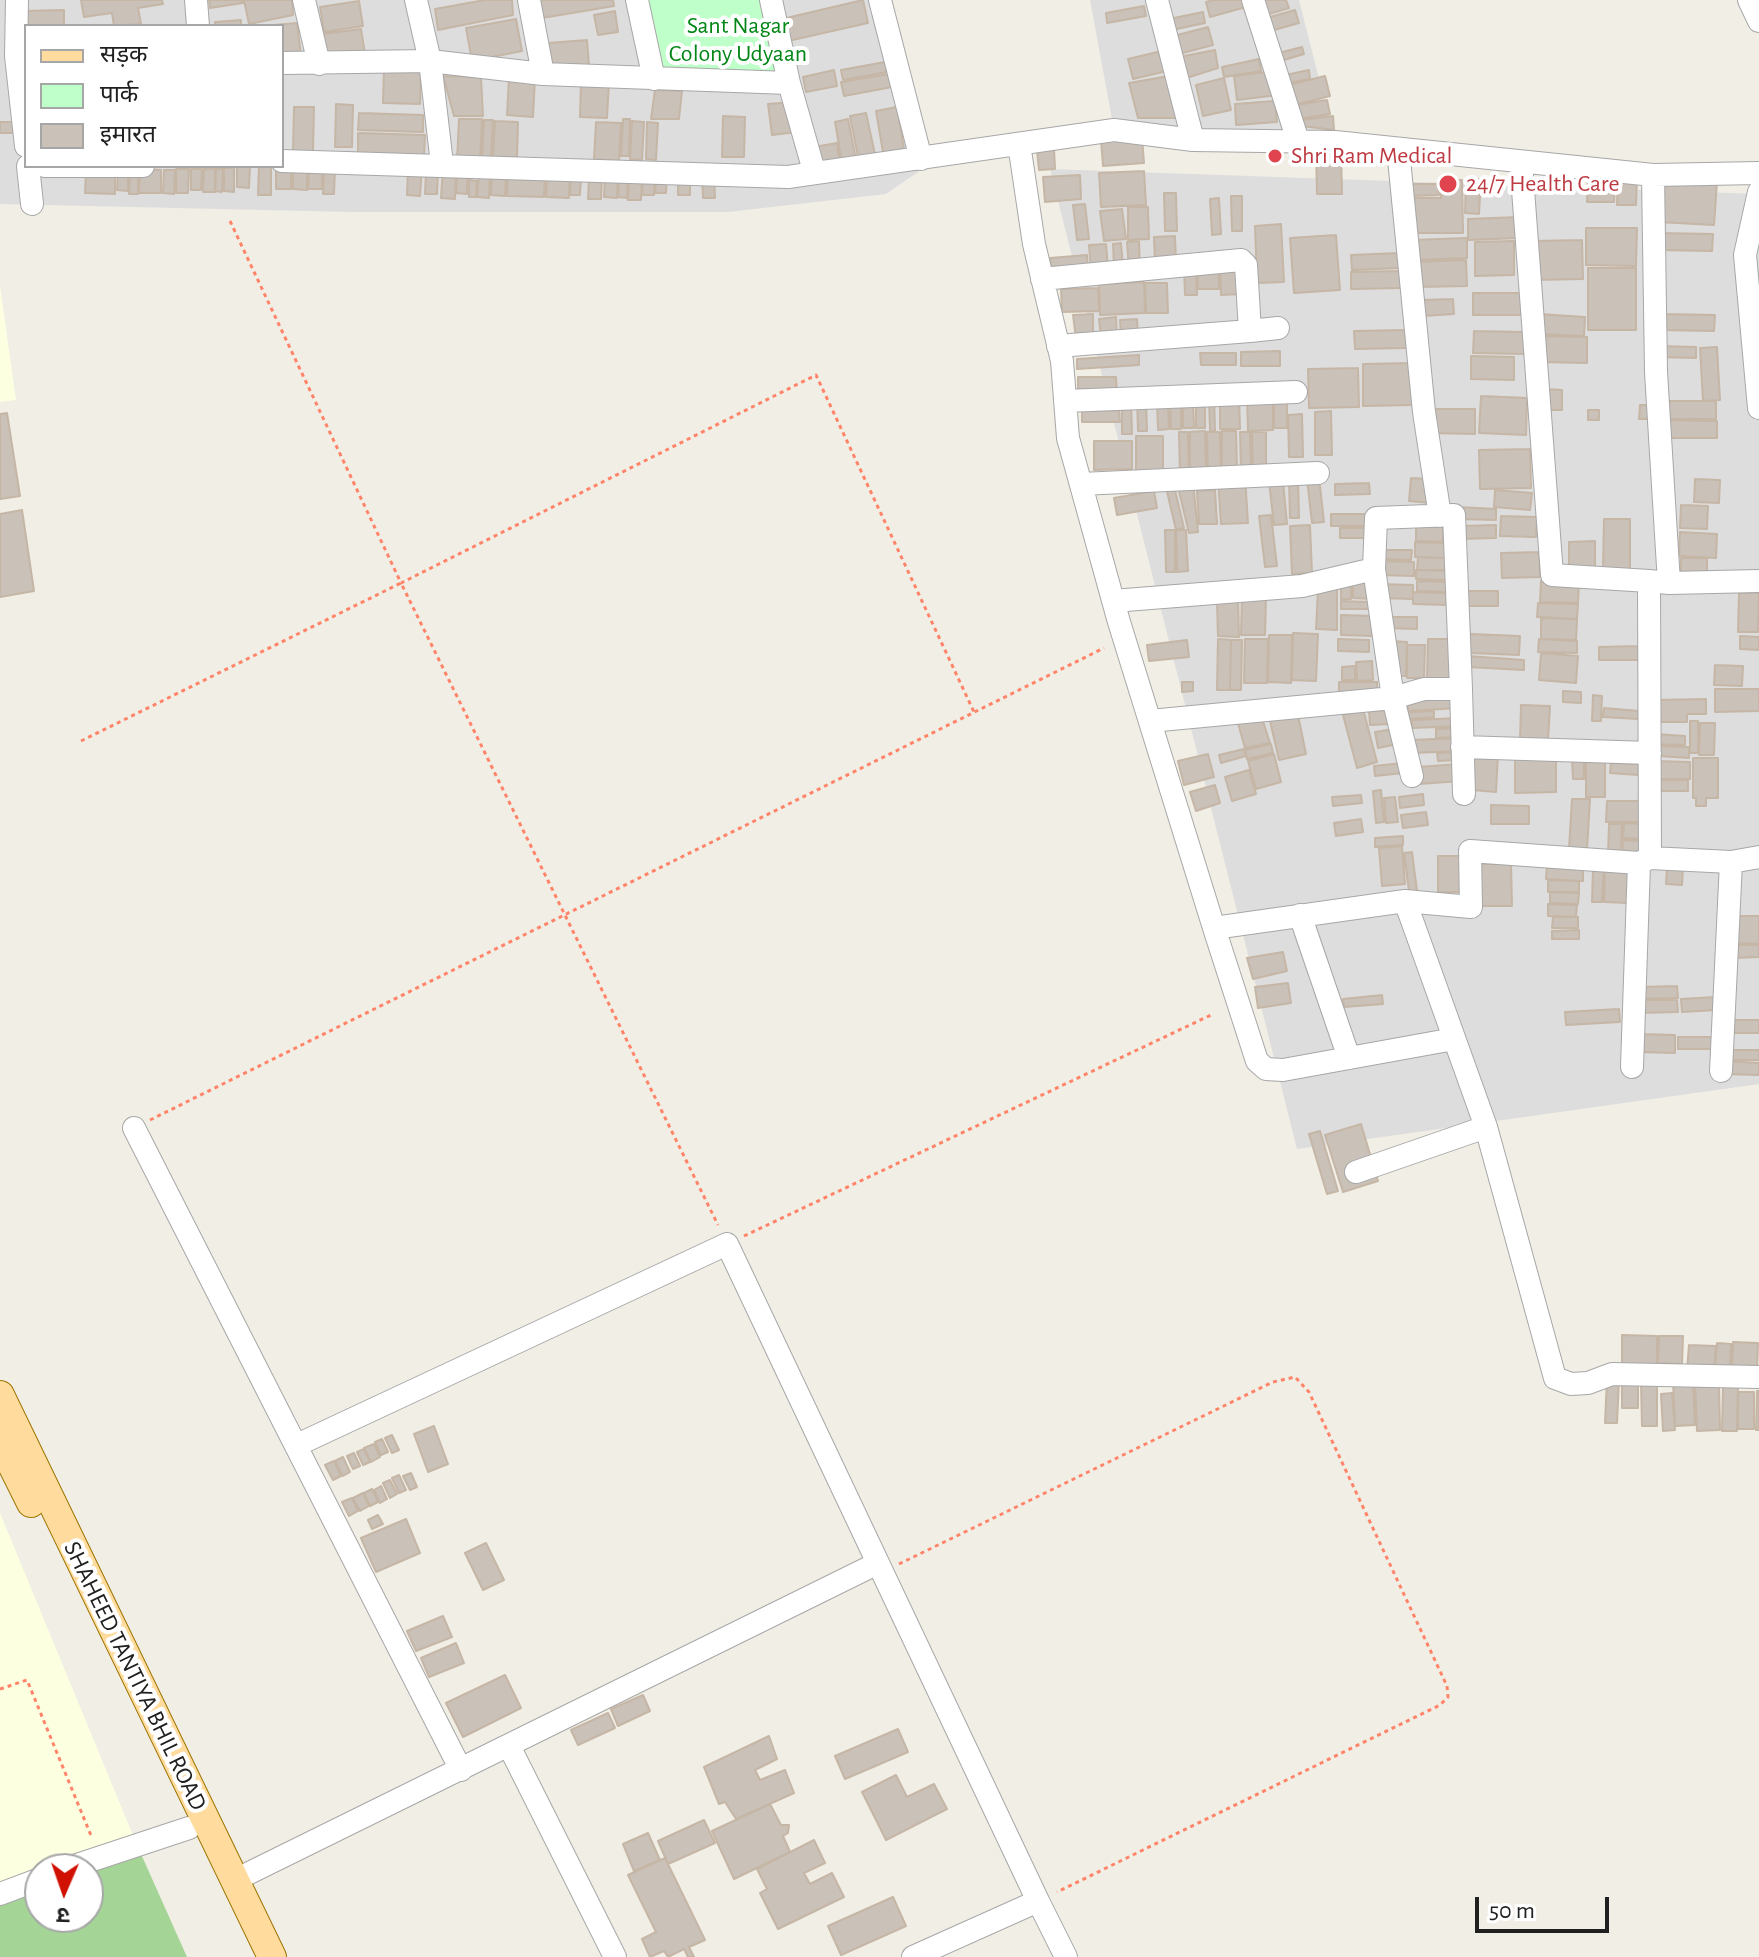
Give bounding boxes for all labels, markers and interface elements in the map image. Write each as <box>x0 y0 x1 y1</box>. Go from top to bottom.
park label: Sant Nagar Colony Udyaan <box>669 12 807 68</box>
legend <box>24 24 284 168</box>
text: सड़क <box>100 43 148 67</box>
text: पार्क <box>100 83 138 107</box>
text: इमारत <box>100 123 156 147</box>
place label: Shri Ram Medical <box>1291 142 1452 170</box>
marker: Shri Ram Medical <box>1266 147 1284 165</box>
place label: 24/7 Health Care <box>1466 170 1620 198</box>
marker: 24/7 Health Care <box>1437 173 1459 195</box>
street label: SHAHEED TANTIYA BHIL ROAD <box>57 1537 213 1815</box>
north arrow <box>24 1853 104 1933</box>
scale bar <box>1479 1881 1613 1931</box>
text: 50 m <box>1489 1899 1535 1923</box>
text: उ <box>56 1904 70 1926</box>

